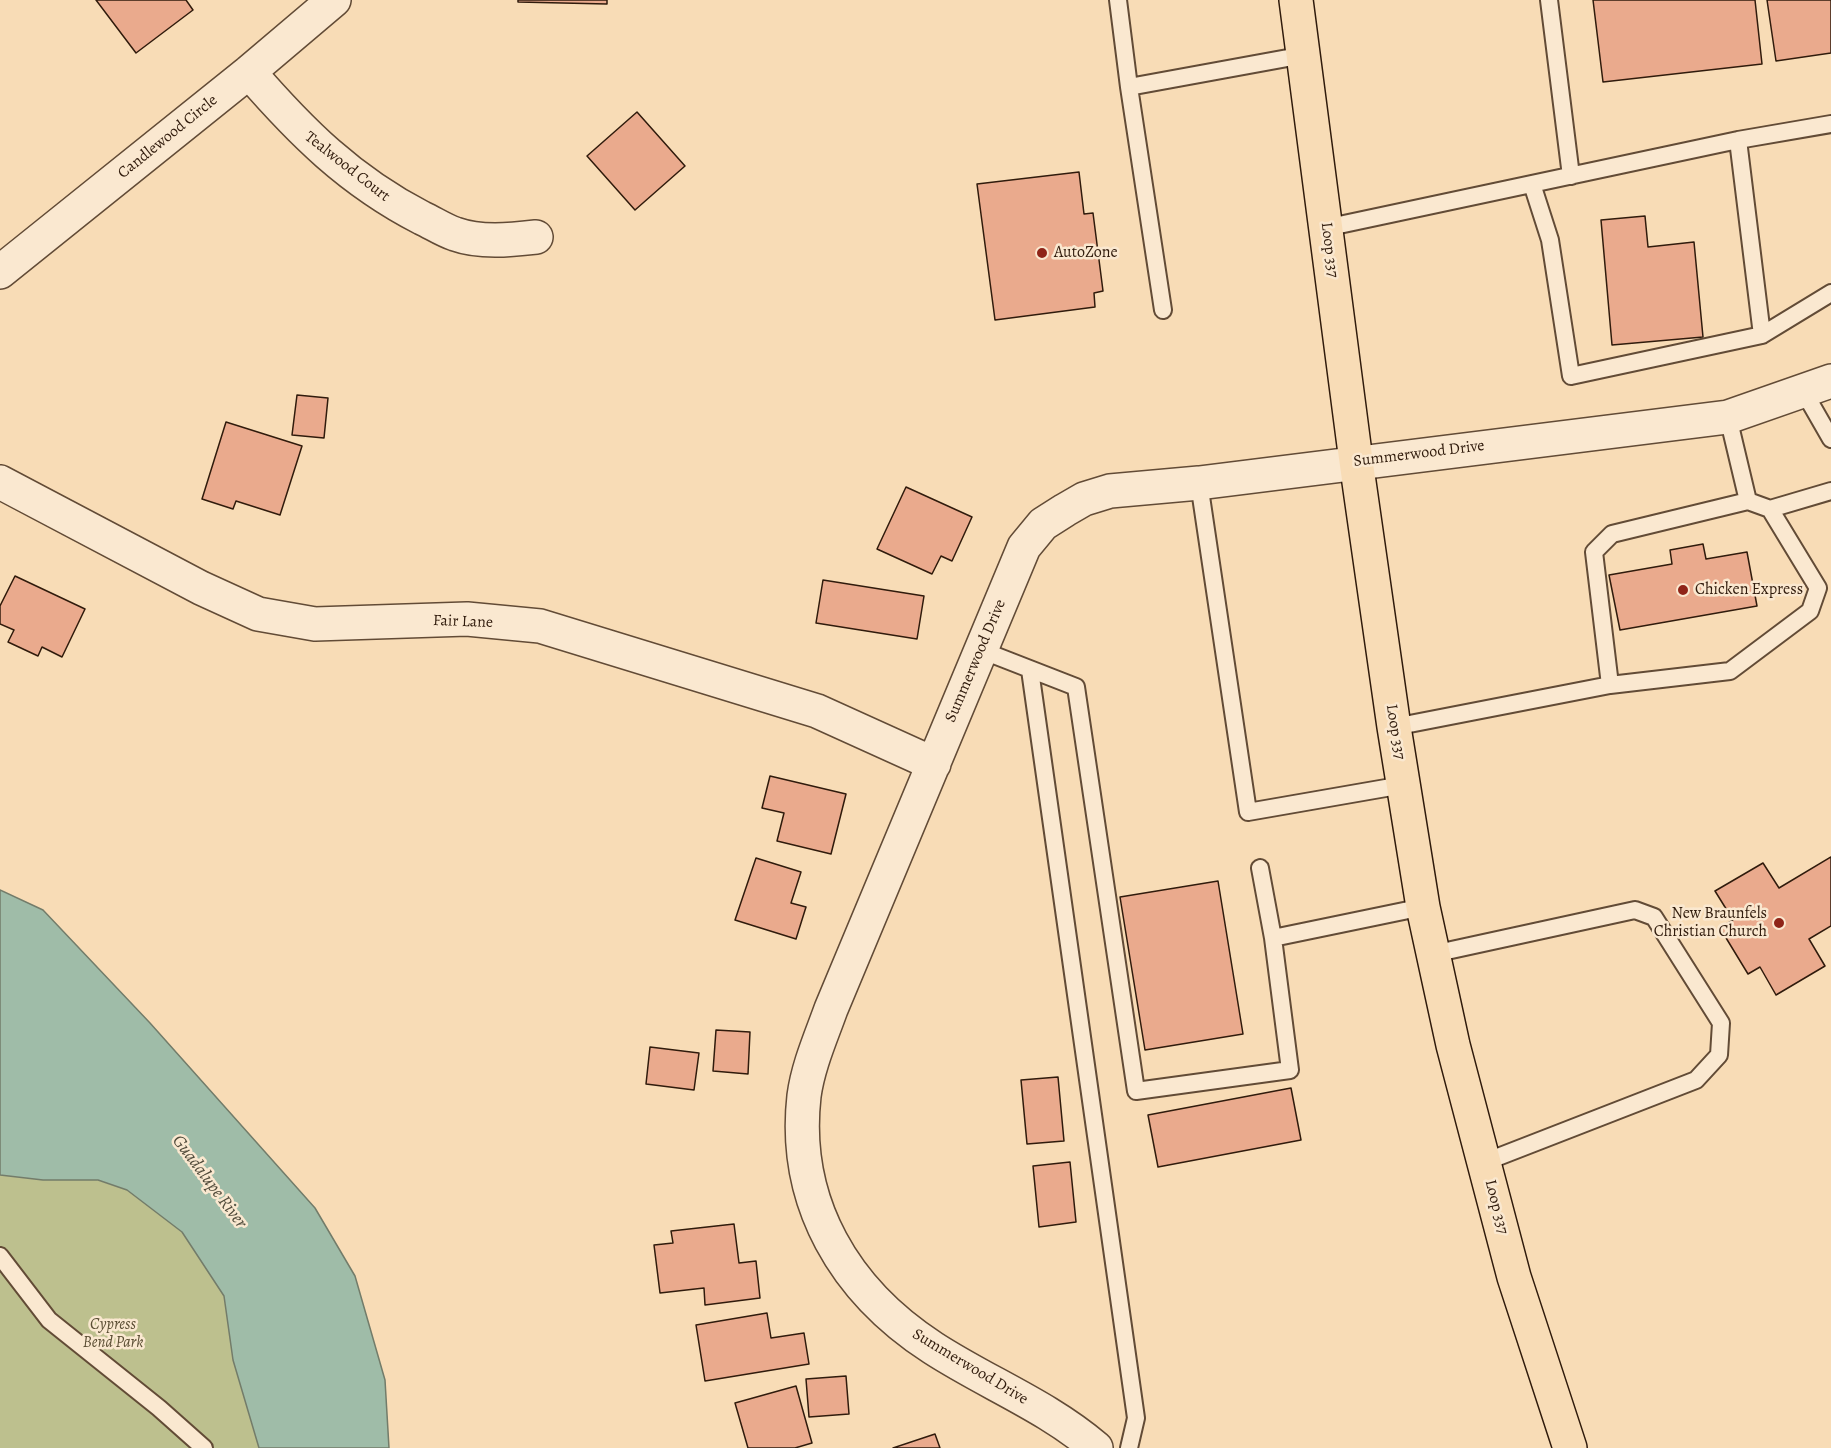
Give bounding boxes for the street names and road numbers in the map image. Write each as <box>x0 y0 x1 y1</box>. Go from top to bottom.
street label: Candlewood Circle <box>114 91 222 183</box>
street label: Tealwood Court <box>301 128 393 206</box>
street label: Loop 337 <box>1316 221 1342 279</box>
street label: Summerwood Drive <box>1352 436 1486 472</box>
street label: Summerwood Drive <box>941 597 1011 725</box>
street label: Fair Lane <box>433 611 493 633</box>
street label: Loop 337 <box>1381 703 1409 761</box>
street label: Loop 337 <box>1480 1178 1512 1236</box>
street label: Summerwood Drive <box>909 1325 1031 1409</box>

